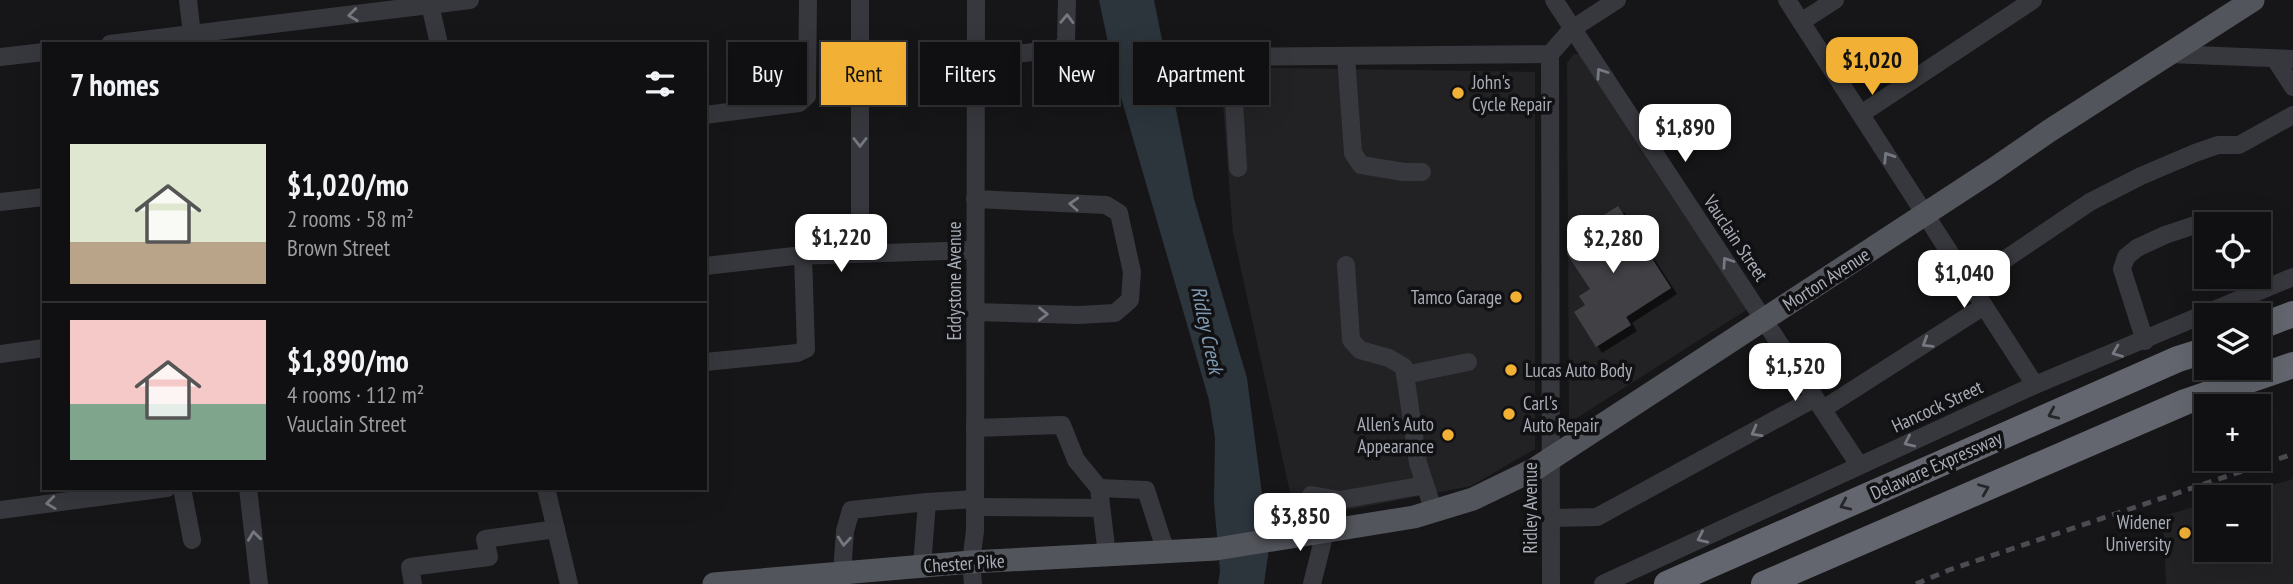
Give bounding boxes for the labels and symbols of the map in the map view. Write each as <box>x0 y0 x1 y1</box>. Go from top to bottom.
one-way arrow <box>348 7 359 22</box>
one-way arrow <box>1059 13 1074 24</box>
pin: $1,020 <box>1815 38 1929 97</box>
one-way arrow <box>1596 67 1609 80</box>
place label: John's Cycle Repair <box>1471 70 1552 116</box>
marker: John's Cycle Repair <box>1450 85 1466 101</box>
pin: $1,890 <box>1628 104 1742 164</box>
one-way arrow <box>852 137 868 147</box>
one-way arrow <box>1884 152 1897 165</box>
street label: Vauclain Street <box>1698 190 1774 286</box>
one-way arrow <box>1068 196 1079 211</box>
pin: $1,220 <box>784 215 898 274</box>
pin: $2,280 <box>1556 216 1670 275</box>
street label: Eddystone Avenue <box>942 221 966 341</box>
street label: Morton Avenue <box>1778 242 1874 316</box>
pin: $1,040 <box>1907 250 2021 310</box>
one-way arrow <box>1722 257 1735 270</box>
water label: Ridley Creek <box>1185 284 1231 379</box>
place label: Tamco Garage <box>1411 285 1502 309</box>
marker: Tamco Garage <box>1508 289 1524 305</box>
one-way arrow <box>1039 306 1049 322</box>
one-way arrow <box>1921 334 1934 347</box>
one-way arrow <box>2112 343 2124 357</box>
pin: $1,520 <box>1738 344 1852 403</box>
place label: Lucas Auto Body <box>1525 358 1633 382</box>
marker: Lucas Auto Body <box>1503 362 1519 378</box>
street label: Hancock Street <box>1888 374 1987 438</box>
place label: Carl's Auto Repair <box>1523 391 1600 437</box>
marker: Carl's Auto Repair <box>1501 406 1517 422</box>
one-way arrow <box>2048 406 2061 420</box>
place label: Allen's Auto Appearance <box>1357 412 1434 458</box>
one-way arrow <box>1751 424 1763 437</box>
street label: Delaware Expressway <box>1866 425 2006 505</box>
marker: Allen's Auto Appearance <box>1440 427 1456 443</box>
one-way arrow <box>1904 434 1916 448</box>
street label: Ridley Avenue <box>1518 462 1542 554</box>
one-way arrow <box>1977 483 1989 497</box>
pin: $3,850 <box>1243 494 1357 553</box>
one-way arrow <box>45 496 57 511</box>
one-way arrow <box>1840 497 1852 511</box>
place label: Widener University <box>2105 510 2172 556</box>
marker: Widener University <box>2177 525 2193 541</box>
one-way arrow <box>246 530 261 542</box>
one-way arrow <box>1697 530 1709 544</box>
one-way arrow <box>837 536 852 547</box>
street label: Chester Pike <box>923 548 1005 578</box>

